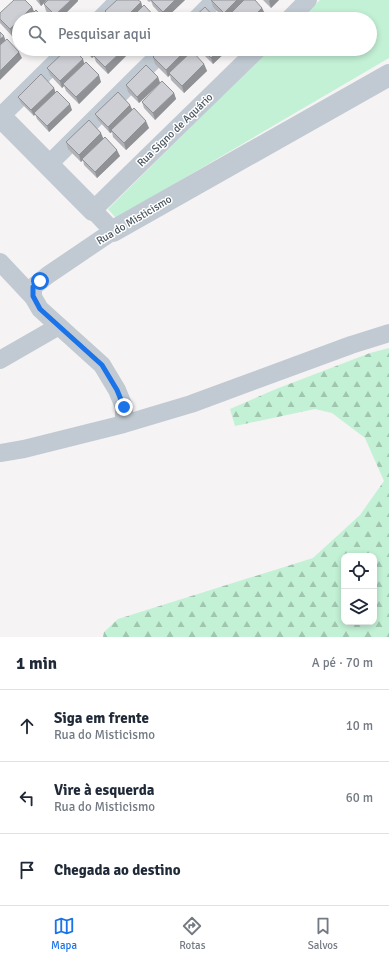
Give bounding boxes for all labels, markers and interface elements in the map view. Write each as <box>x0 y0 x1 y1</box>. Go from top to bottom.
search box <box>12 12 377 56</box>
icon: search <box>26 23 48 45</box>
text: Pesquisar aqui <box>58 25 151 43</box>
street label: Rua Signo de Aquário <box>134 90 216 169</box>
street label: Rua do Misticismo <box>94 192 174 248</box>
route start <box>31 272 49 290</box>
route end <box>115 398 133 416</box>
map controls <box>341 553 377 625</box>
button: locate <box>341 553 377 589</box>
button: layers <box>341 589 377 625</box>
text: 1 min <box>16 653 57 674</box>
text: A pé · 70 m <box>312 655 373 671</box>
text: Siga em frente <box>54 709 149 727</box>
icon: ahead <box>16 715 38 737</box>
text: 10 m <box>346 718 373 734</box>
text: Rua do Misticismo <box>54 727 155 743</box>
text: Vire à esquerda <box>54 781 154 799</box>
icon: left <box>16 787 38 809</box>
text: 60 m <box>346 790 373 806</box>
text: Rua do Misticismo <box>54 799 155 815</box>
icon: arrive <box>16 859 38 881</box>
text: Chegada ao destino <box>54 861 181 879</box>
tab: Mapa <box>51 915 77 952</box>
tab: Rotas <box>179 915 205 952</box>
tab: Salvos <box>308 915 338 952</box>

